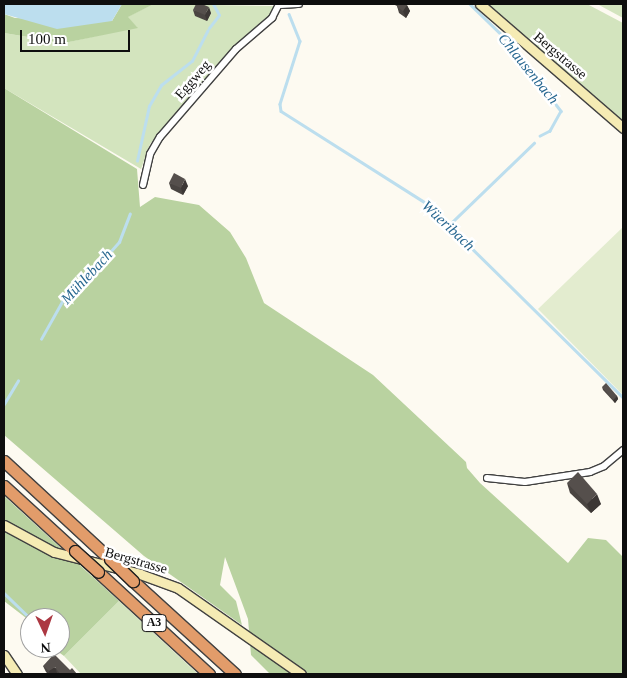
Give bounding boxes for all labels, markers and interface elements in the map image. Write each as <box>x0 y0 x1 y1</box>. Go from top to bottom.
scale bar <box>22 20 132 52</box>
street label: Bergstrasse <box>530 29 590 83</box>
water label: Chlausenbach <box>494 30 562 108</box>
text: 100 m <box>28 31 66 47</box>
street label: Eggweg <box>172 57 214 103</box>
water label: Wüeribach <box>418 197 478 255</box>
water label: Mühlebach <box>57 246 117 308</box>
street label: Bergstrasse <box>103 544 169 578</box>
north arrow <box>20 608 70 658</box>
road number: A3 <box>142 614 166 632</box>
text: N <box>40 640 51 655</box>

